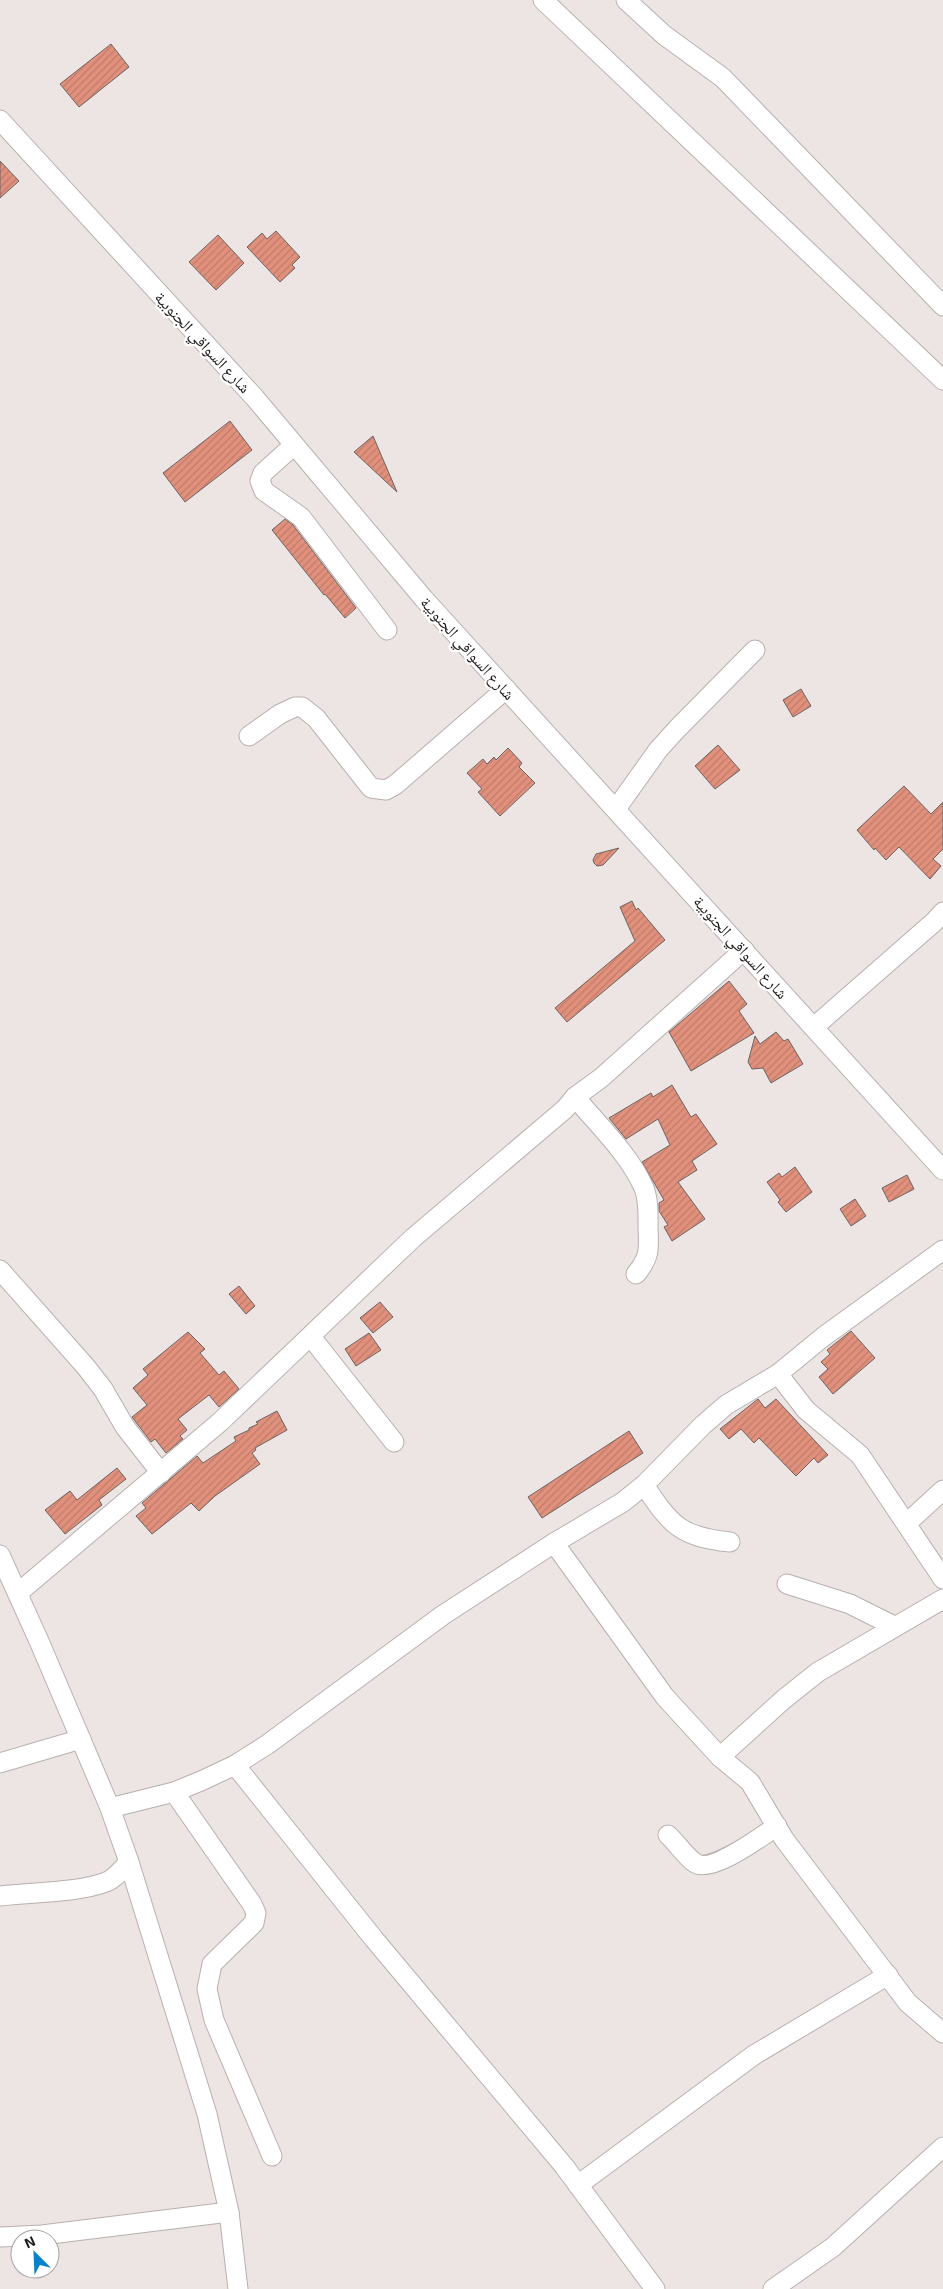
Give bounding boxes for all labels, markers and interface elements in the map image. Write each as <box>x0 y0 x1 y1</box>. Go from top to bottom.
street label: شارع السواقي الجنوبية <box>149 287 255 399</box>
street label: شارع السواقي الجنوبية <box>414 592 520 706</box>
street label: شارع السواقي الجنوبية <box>687 891 793 1005</box>
north arrow <box>10 2229 60 2279</box>
text: N <box>21 2232 38 2251</box>

